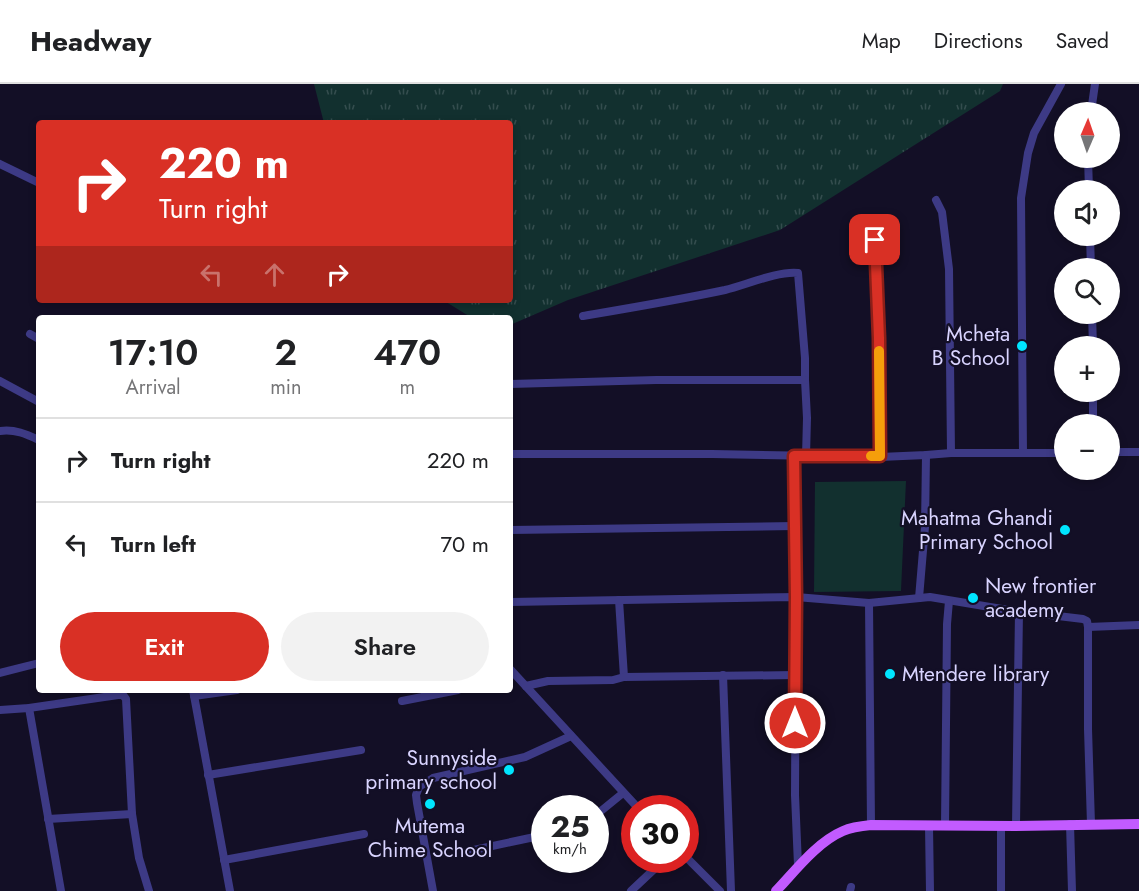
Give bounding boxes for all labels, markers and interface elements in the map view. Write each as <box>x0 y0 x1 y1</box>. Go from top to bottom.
text: Headway <box>30 21 151 62</box>
text: Map <box>862 26 901 56</box>
text: Directions <box>934 26 1023 56</box>
text: Saved <box>1056 26 1109 56</box>
north arrow <box>1054 102 1120 168</box>
map controls <box>1054 102 1120 480</box>
text: 220 m <box>159 133 289 194</box>
icon: right <box>60 144 138 222</box>
button: sound <box>1054 180 1120 246</box>
text: Turn right <box>159 189 267 228</box>
pin <box>849 214 900 265</box>
icon: arrive <box>858 223 891 256</box>
icon: left <box>195 258 228 291</box>
icon: ahead <box>258 258 291 291</box>
icon: right <box>321 258 354 291</box>
button: search <box>1054 258 1120 324</box>
place label: Mcheta B School <box>932 319 1010 373</box>
text: 17:10 <box>108 326 198 378</box>
text: 2 <box>275 326 297 378</box>
text: 470 <box>373 326 441 378</box>
button: + <box>1054 336 1120 402</box>
marker: Mcheta B School <box>1015 339 1029 353</box>
text: Arrival <box>126 373 181 402</box>
text: min <box>270 373 302 402</box>
text: m <box>399 373 415 402</box>
button: − <box>1054 414 1120 480</box>
icon: right <box>60 444 93 477</box>
text: Turn right <box>111 444 211 476</box>
text: 220 m <box>427 444 489 476</box>
place label: Mahatma Ghandi Primary School <box>901 503 1053 557</box>
marker: Mahatma Ghandi Primary School <box>1058 523 1072 537</box>
icon: left <box>60 528 93 561</box>
text: Turn left <box>111 528 196 560</box>
text: 70 m <box>440 528 489 560</box>
place label: New frontier academy <box>985 571 1097 625</box>
marker: New frontier academy <box>966 591 980 605</box>
button: Exit <box>60 612 269 681</box>
button: Share <box>281 612 489 681</box>
place label: Mtendere library <box>902 659 1050 689</box>
marker: Mtendere library <box>883 667 897 681</box>
position arrow <box>763 691 827 755</box>
place label: Sunnyside primary school <box>365 743 497 797</box>
marker: Sunnyside primary school <box>502 763 516 777</box>
speed limit sign: 30 <box>621 795 699 873</box>
marker: Mutema Chime School <box>423 797 437 811</box>
text: 25 <box>550 805 590 848</box>
place label: Mutema Chime School <box>368 811 492 865</box>
text: km/h <box>553 838 587 860</box>

